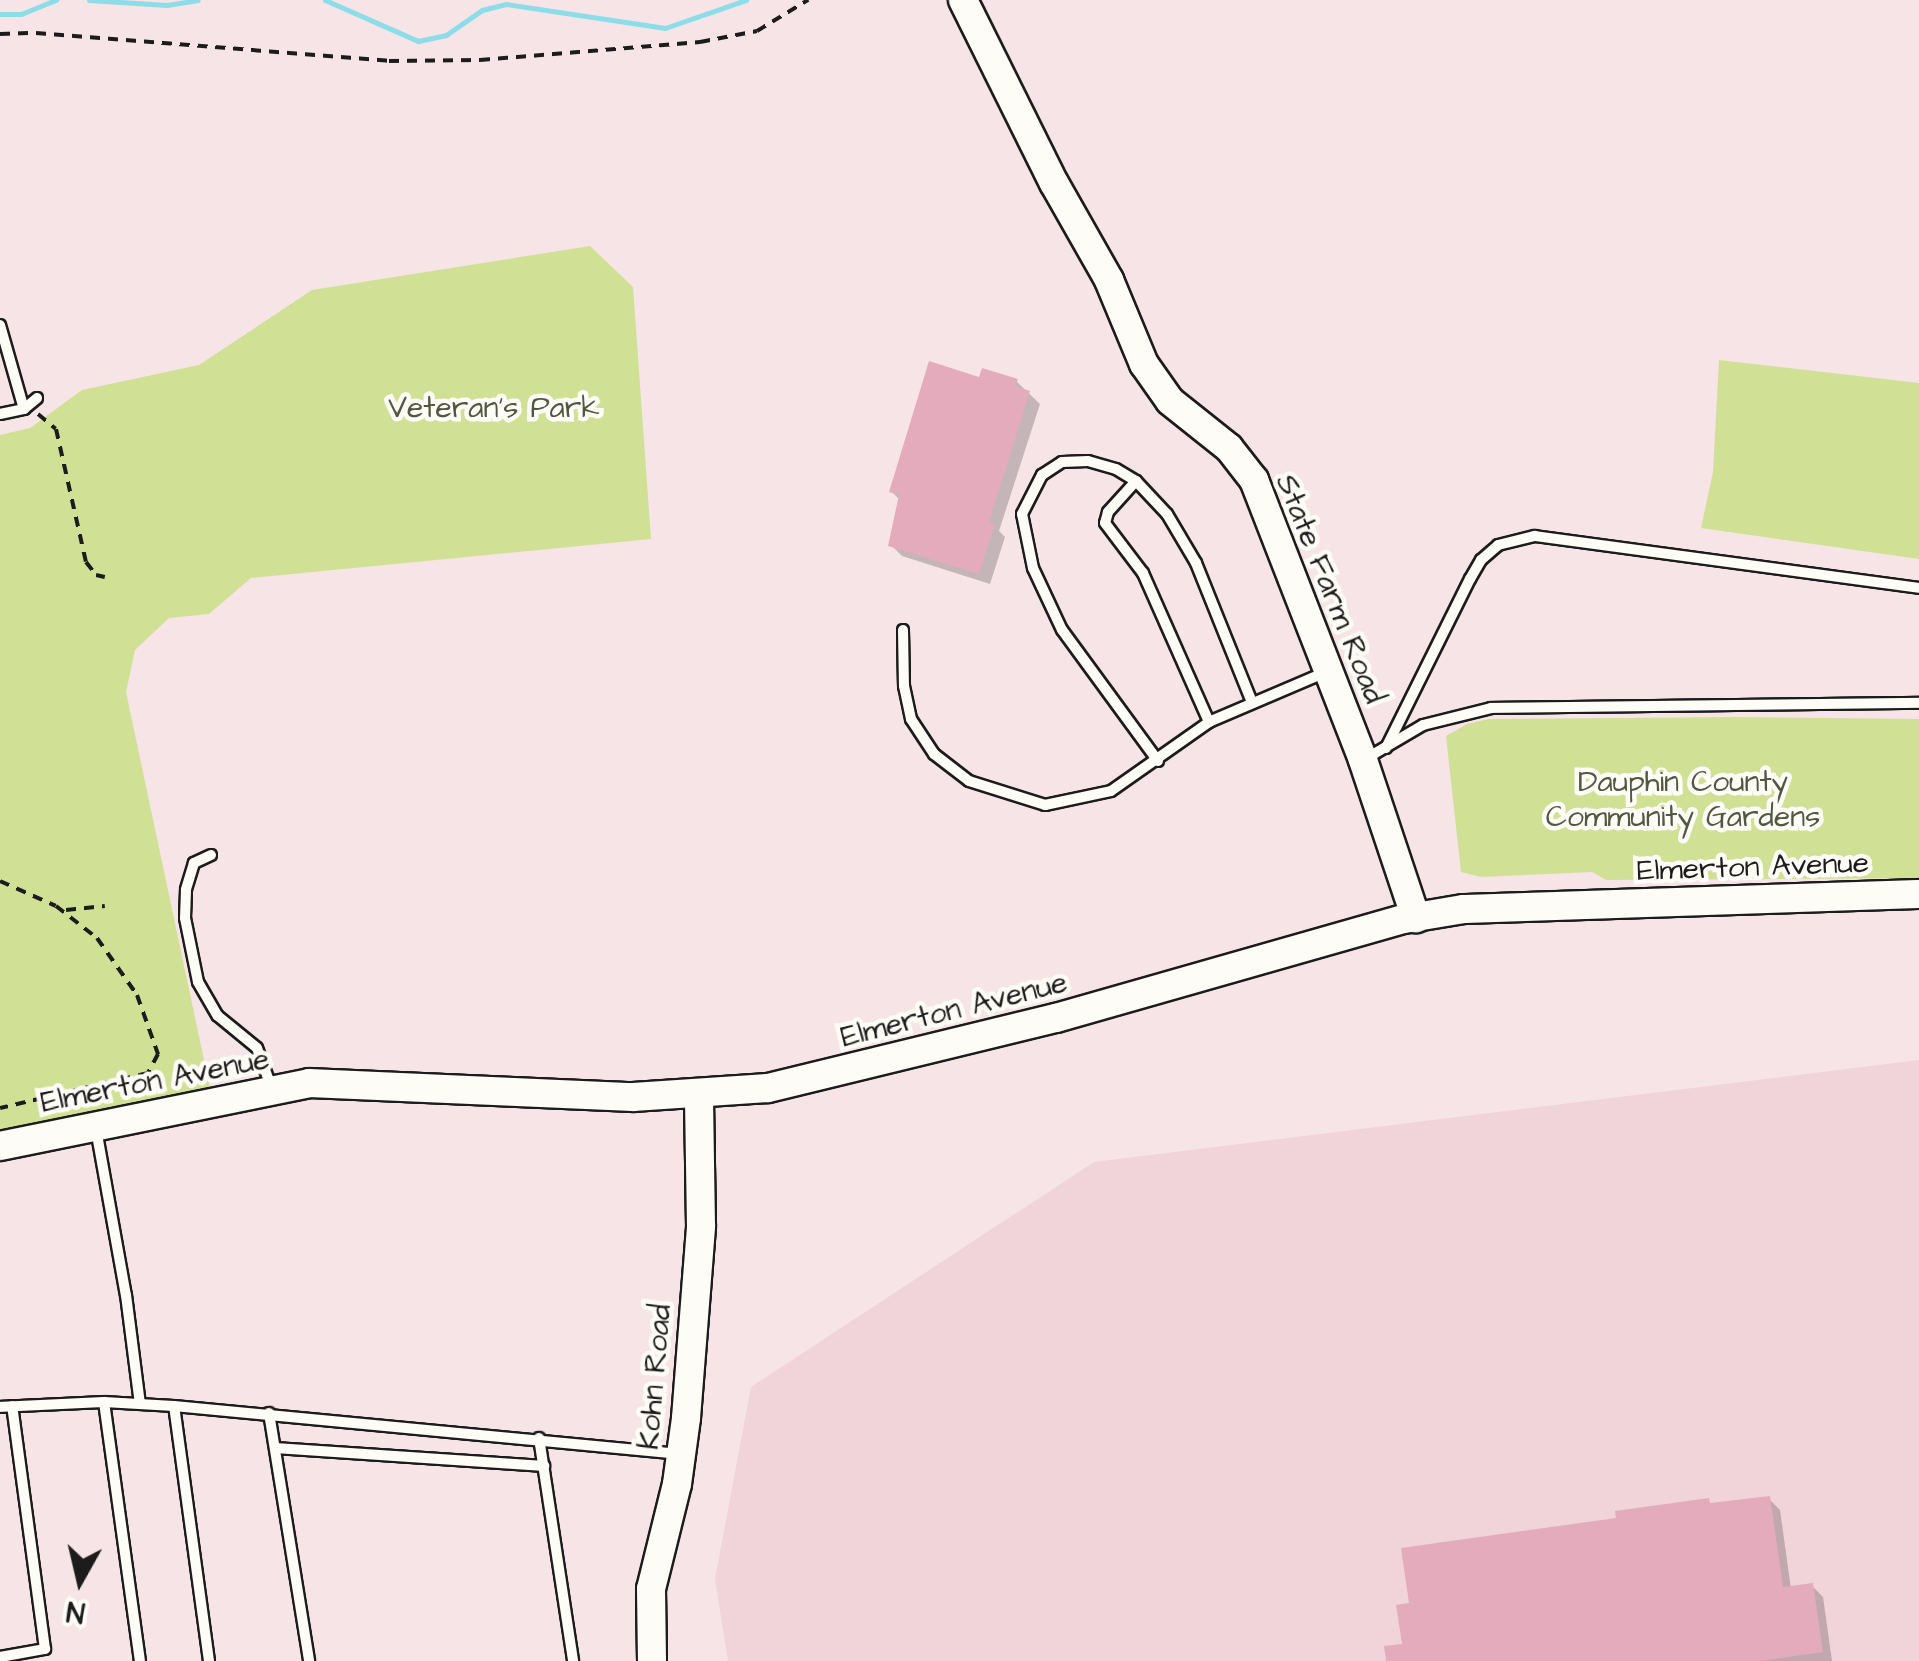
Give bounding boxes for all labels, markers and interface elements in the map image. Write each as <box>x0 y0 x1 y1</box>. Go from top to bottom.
park label: Veteran's Park <box>388 390 600 426</box>
street label: State Farm Road <box>1268 469 1392 709</box>
park label: Dauphin County Community Gardens <box>1546 764 1820 834</box>
street label: Elmerton Avenue <box>1636 845 1870 889</box>
street label: Elmerton Avenue <box>837 964 1071 1056</box>
street label: Elmerton Avenue <box>38 1041 272 1121</box>
street label: Kohn Road <box>631 1303 679 1451</box>
north arrow <box>30 1531 130 1631</box>
text: N <box>64 1591 87 1632</box>

